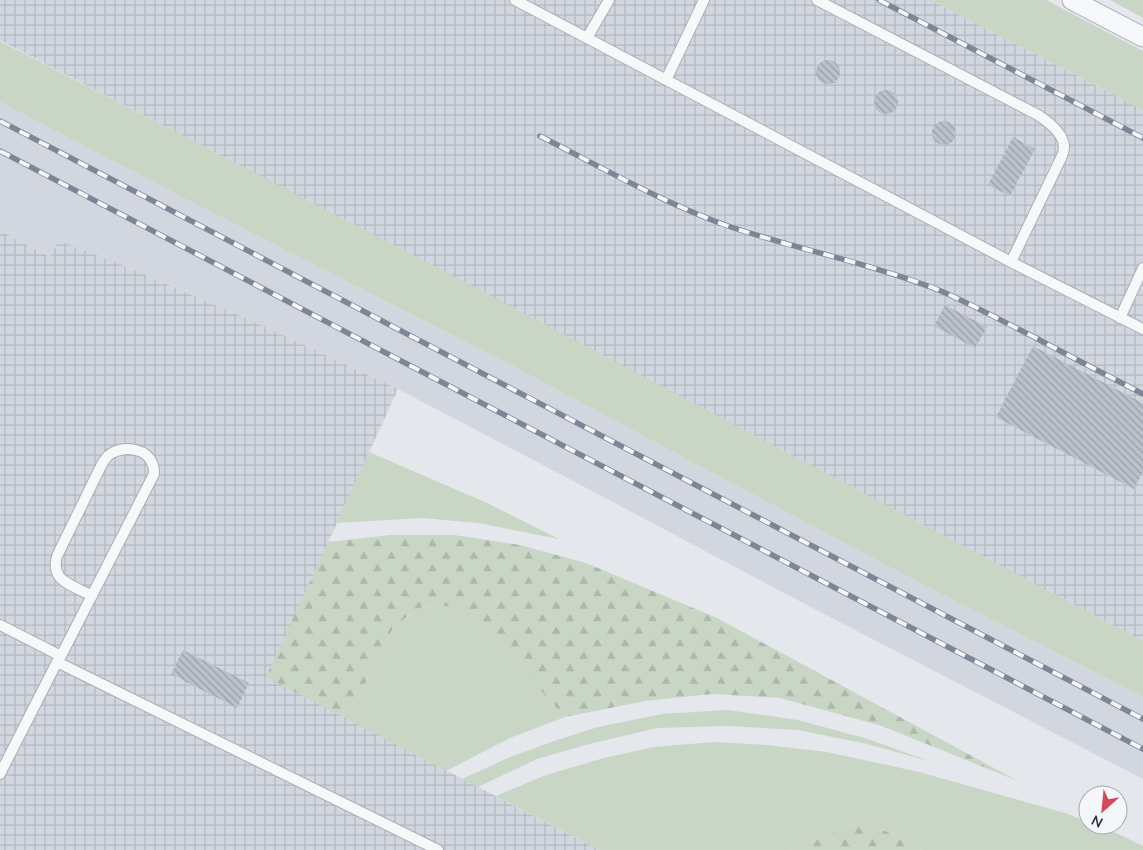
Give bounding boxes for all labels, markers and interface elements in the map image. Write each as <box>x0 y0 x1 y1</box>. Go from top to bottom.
north arrow <box>1078 785 1128 835</box>
text: N <box>1088 810 1106 832</box>

